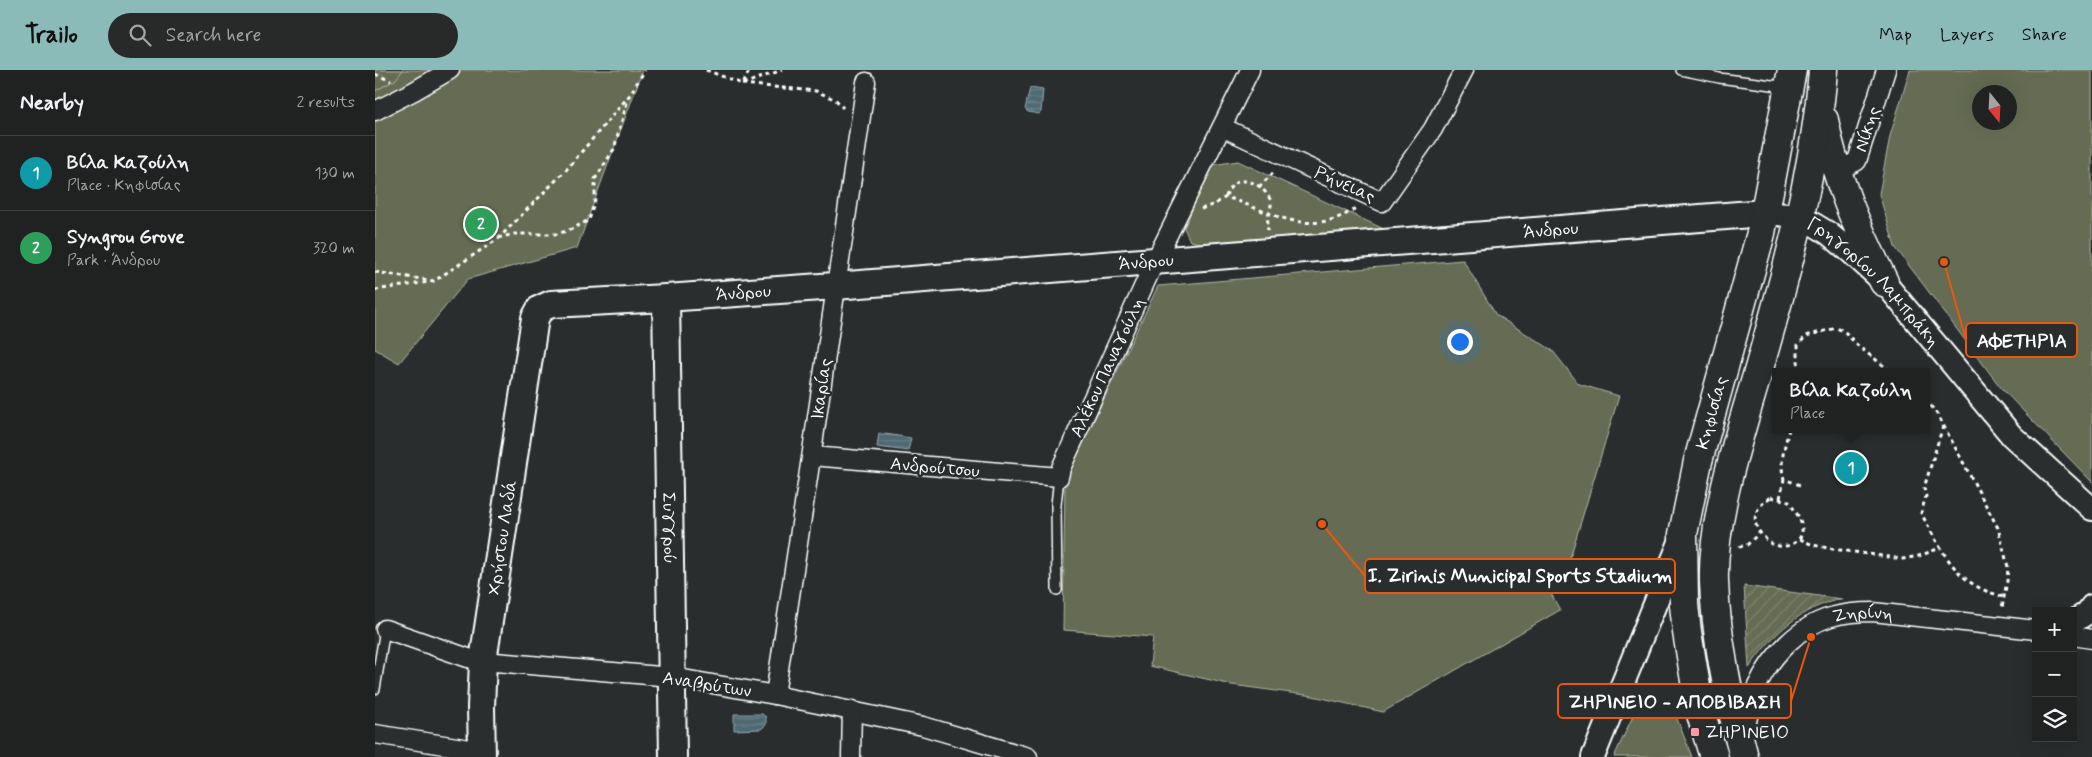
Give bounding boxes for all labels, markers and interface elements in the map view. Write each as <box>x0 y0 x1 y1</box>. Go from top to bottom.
search box <box>108 13 458 58</box>
text: Trailo <box>25 20 78 51</box>
icon: search <box>126 21 154 49</box>
text: Search here <box>166 23 261 48</box>
text: Map <box>1879 23 1912 47</box>
text: Layers <box>1940 23 1994 47</box>
text: Share <box>2022 23 2067 47</box>
north arrow <box>1972 85 2017 130</box>
text: Nearby <box>20 89 84 117</box>
text: 2 results <box>297 92 355 113</box>
street label: Νίκης <box>1849 103 1887 155</box>
text: Βίλα Καζούλη <box>67 150 189 175</box>
street label: Ρήνειας <box>1310 161 1379 209</box>
text: 1 <box>32 163 40 184</box>
text: 130 m <box>314 163 355 184</box>
text: Place · Κηφισίας <box>67 175 181 196</box>
pin: 2 <box>465 205 497 243</box>
street label: Γρηγορίου Λαμπράκη <box>1802 212 1945 353</box>
street label: Άνδρου <box>1522 217 1579 245</box>
text: Syngrou Grove <box>67 225 185 250</box>
text: 2 <box>32 238 40 259</box>
text: 320 m <box>313 238 355 259</box>
street label: Άνδρου <box>1118 248 1175 277</box>
text: Park · Άνδρου <box>67 250 160 271</box>
street label: Άνδρου <box>715 280 772 307</box>
street label: Αλέκου Παναγούλη <box>1064 293 1151 441</box>
callout: ΑΦΕΤΗΡΙΑ <box>1966 323 2077 357</box>
your location <box>1447 329 1473 355</box>
text: ΑΦΕΤΗΡΙΑ <box>1977 329 2067 354</box>
street label: Ικαρίας <box>806 357 838 421</box>
popup <box>1772 368 1930 433</box>
street label: Κηφισίας <box>1691 374 1734 452</box>
text: Βίλα Καζούλη <box>1790 378 1912 403</box>
text: Place <box>1790 403 1825 424</box>
pin: 1 <box>1835 449 1867 487</box>
street label: Ανδρούτσου <box>889 452 981 484</box>
street label: Χρήστου Λαδά <box>482 479 523 597</box>
street label: Συγγρού <box>656 492 681 564</box>
callout: I. Zirinis Municipal Sports Stadium <box>1365 559 1675 593</box>
text: I. Zirinis Municipal Sports Stadium <box>1368 564 1673 589</box>
street label: Ζηρίνη <box>1830 601 1895 629</box>
map controls <box>2032 607 2077 742</box>
button: + <box>2032 607 2077 652</box>
button: − <box>2032 652 2077 697</box>
street label: Αναβρύτων <box>661 666 753 704</box>
callout: ΖΗΡΙΝΕΙΟ - ΑΠΟΒΙΒΑΣΗ <box>1558 684 1791 718</box>
text: ΖΗΡΙΝΕΙΟ - ΑΠΟΒΙΒΑΣΗ <box>1569 690 1782 715</box>
button: layers <box>2032 697 2077 742</box>
place label: ΖΗΡΙΝΕΙΟ <box>1705 721 1789 745</box>
marker: ΖΗΡΙΝΕΙΟ <box>1689 726 1701 738</box>

